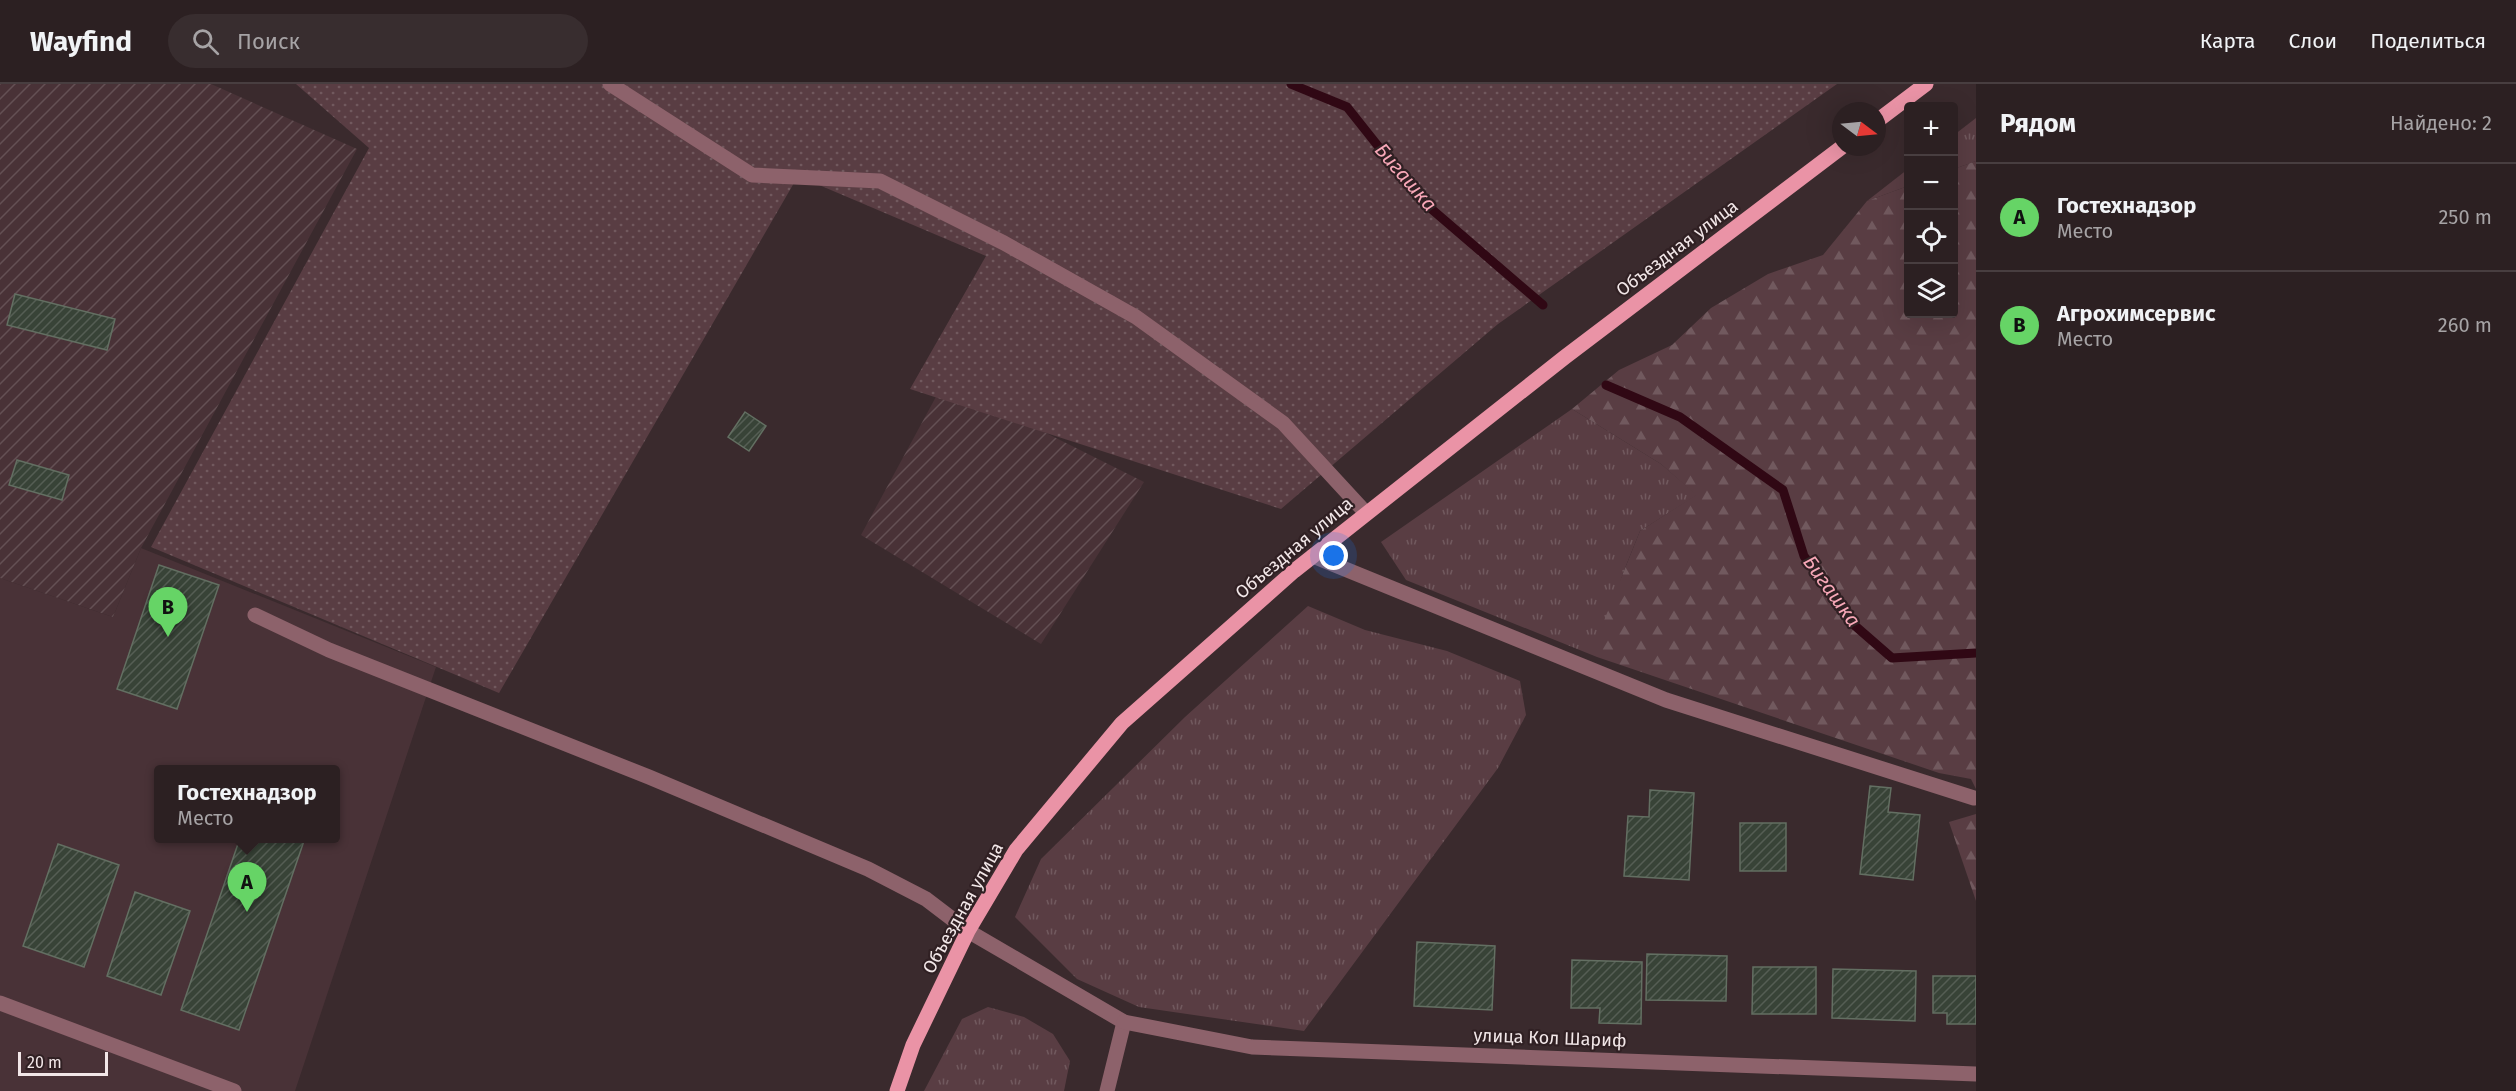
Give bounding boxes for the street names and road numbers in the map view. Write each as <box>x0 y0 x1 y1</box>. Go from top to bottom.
street label: Объездная улица <box>1612 195 1742 301</box>
street label: Объездная улица <box>1231 492 1357 604</box>
street label: Объездная улица <box>918 838 1008 978</box>
street label: улица Кол Шариф <box>1473 1024 1627 1052</box>

